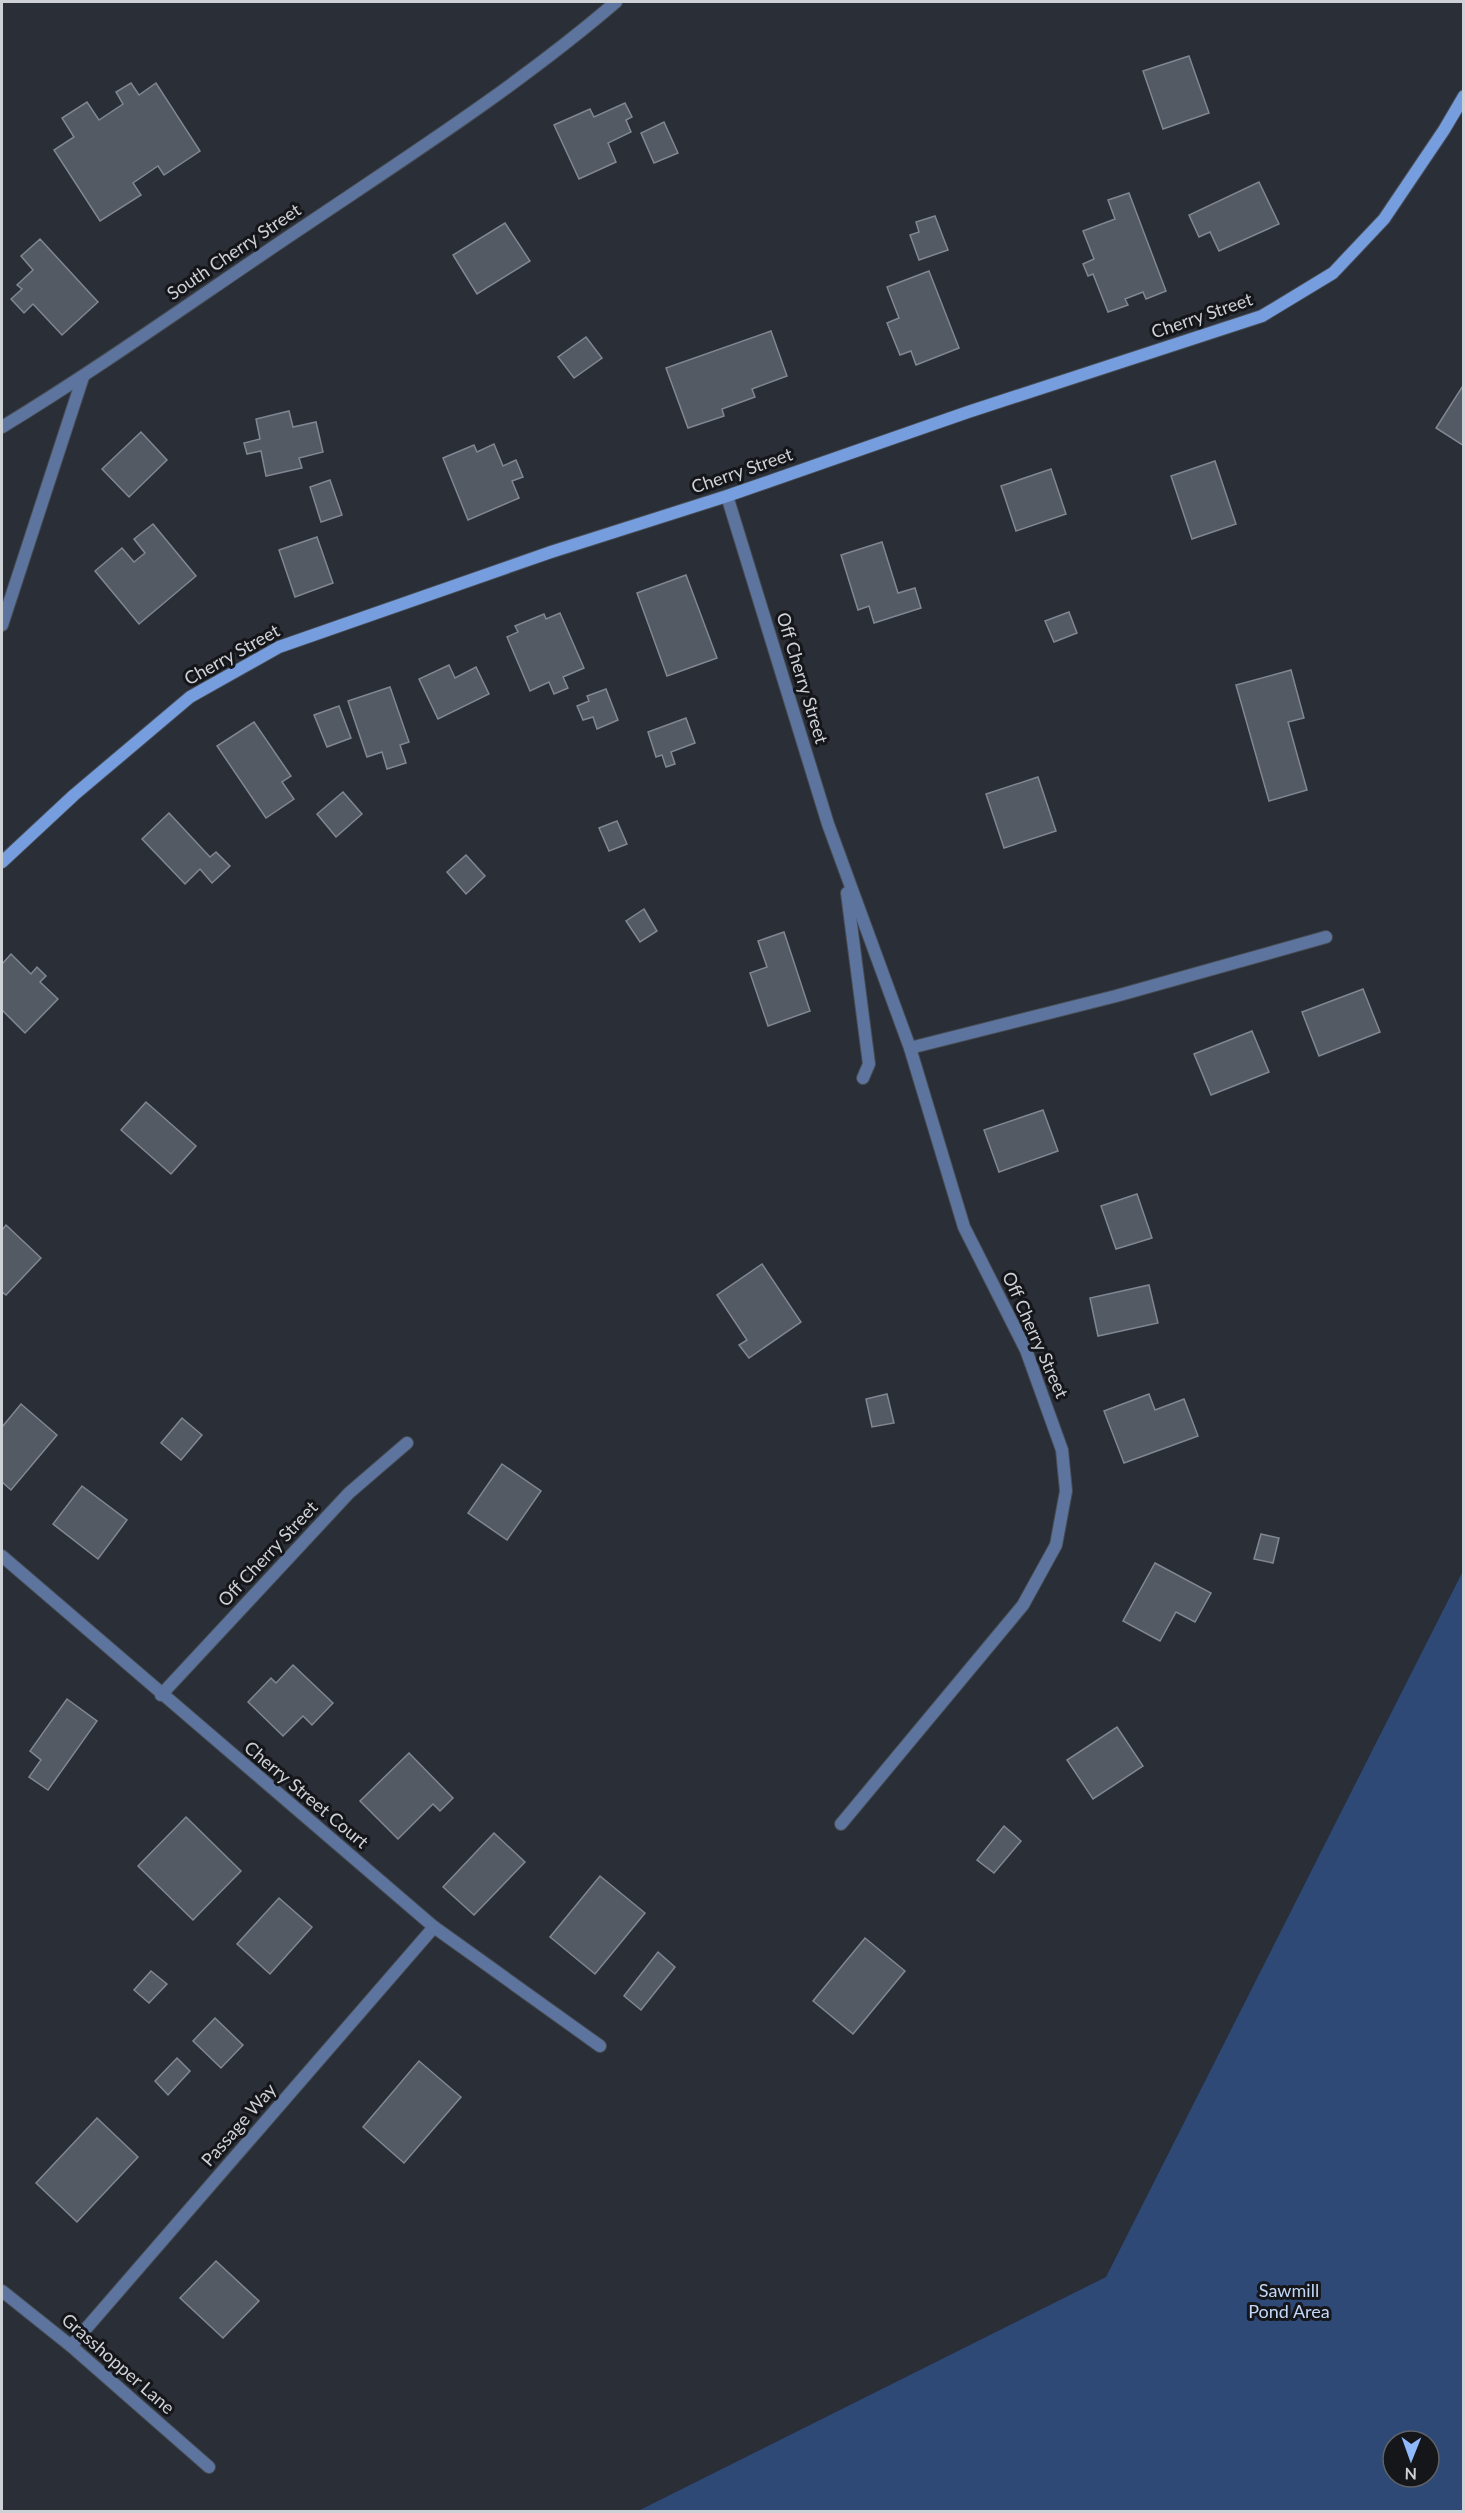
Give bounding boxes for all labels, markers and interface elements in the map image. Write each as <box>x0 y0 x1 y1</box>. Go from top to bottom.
street label: South Cherry Street <box>162 198 305 304</box>
street label: Cherry Street <box>1148 287 1256 343</box>
street label: Cherry Street <box>688 442 796 498</box>
street label: Off Cherry Street <box>773 609 834 747</box>
street label: Cherry Street <box>180 619 283 689</box>
street label: Off Cherry Street <box>998 1268 1074 1402</box>
street label: Off Cherry Street <box>213 1496 322 1611</box>
street label: Cherry Street Court <box>240 1736 374 1853</box>
street label: Passage Way <box>196 2078 281 2170</box>
park label: Sawmill Pond Area <box>1248 2279 1330 2322</box>
street label: Grasshopper Lane <box>58 2308 180 2418</box>
north arrow <box>1381 2429 1441 2489</box>
text: N <box>1404 2465 1417 2484</box>

